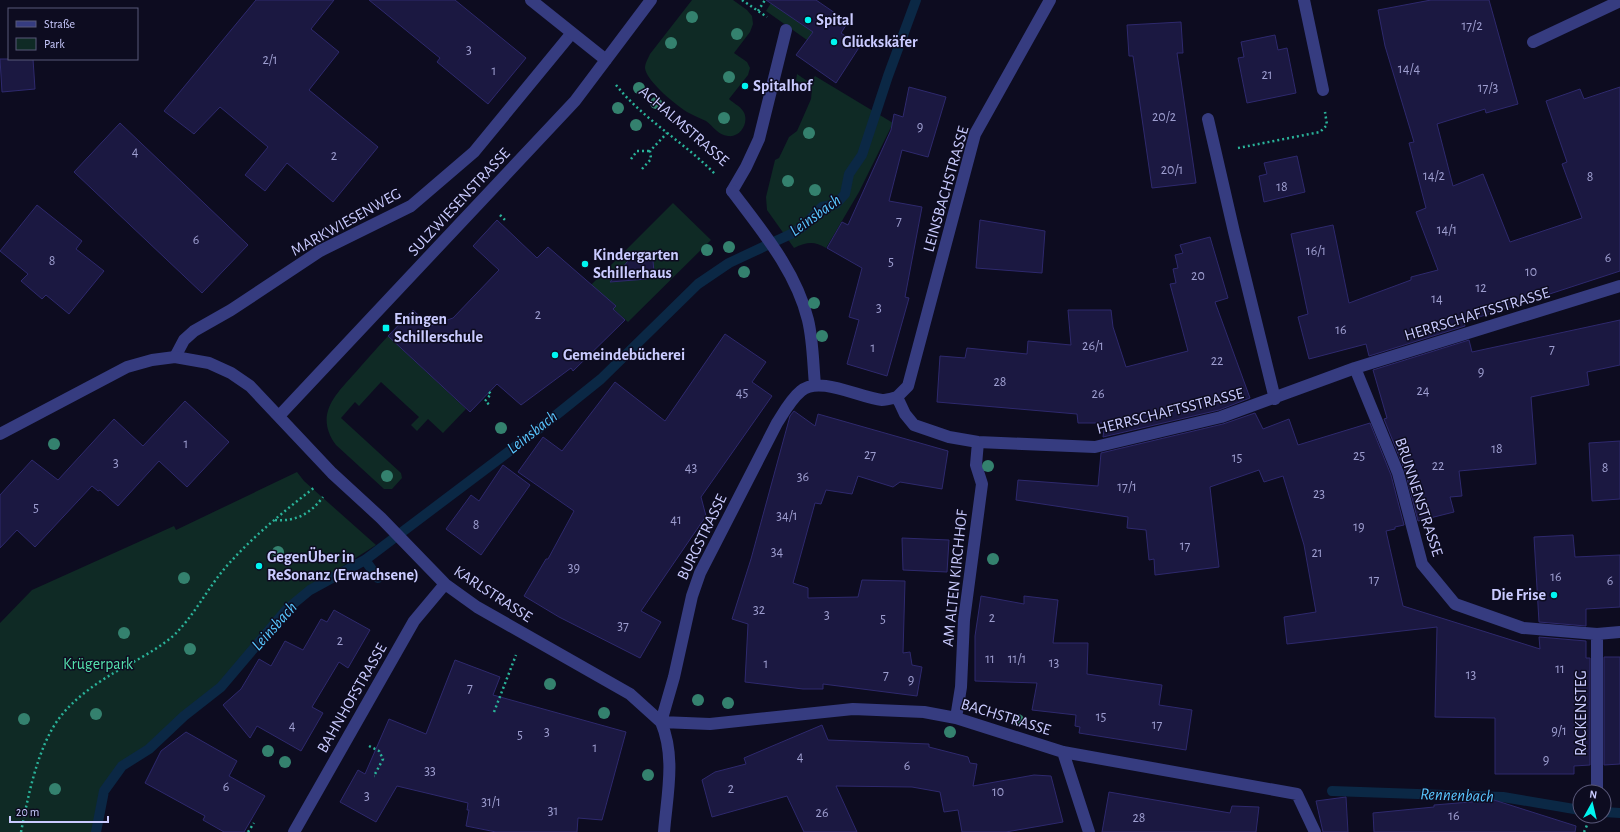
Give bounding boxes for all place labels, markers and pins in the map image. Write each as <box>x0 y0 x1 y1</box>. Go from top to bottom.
place label: Spital <box>816 12 854 28</box>
marker: Spital <box>803 15 813 25</box>
place label: Glückskäfer <box>842 34 918 50</box>
marker: Glückskäfer <box>829 37 839 47</box>
place label: Spitalhof <box>753 78 814 94</box>
marker: Spitalhof <box>740 81 750 91</box>
place label: Kindergarten Schillerhaus <box>593 247 679 281</box>
marker: Kindergarten Schillerhaus <box>580 259 590 269</box>
place label: Eningen Schillerschule <box>394 311 483 345</box>
marker: Eningen Schillerschule <box>381 323 391 333</box>
place label: Gemeindebücherei <box>563 347 685 363</box>
marker: Gemeindebücherei <box>550 350 560 360</box>
place label: GegenÜber in ReSonanz (Erwachsene) <box>267 547 419 583</box>
marker: GegenÜber in ReSonanz (Erwachsene) <box>254 561 264 571</box>
place label: Die Frise <box>1491 587 1546 603</box>
marker: Die Frise <box>1549 590 1559 600</box>

